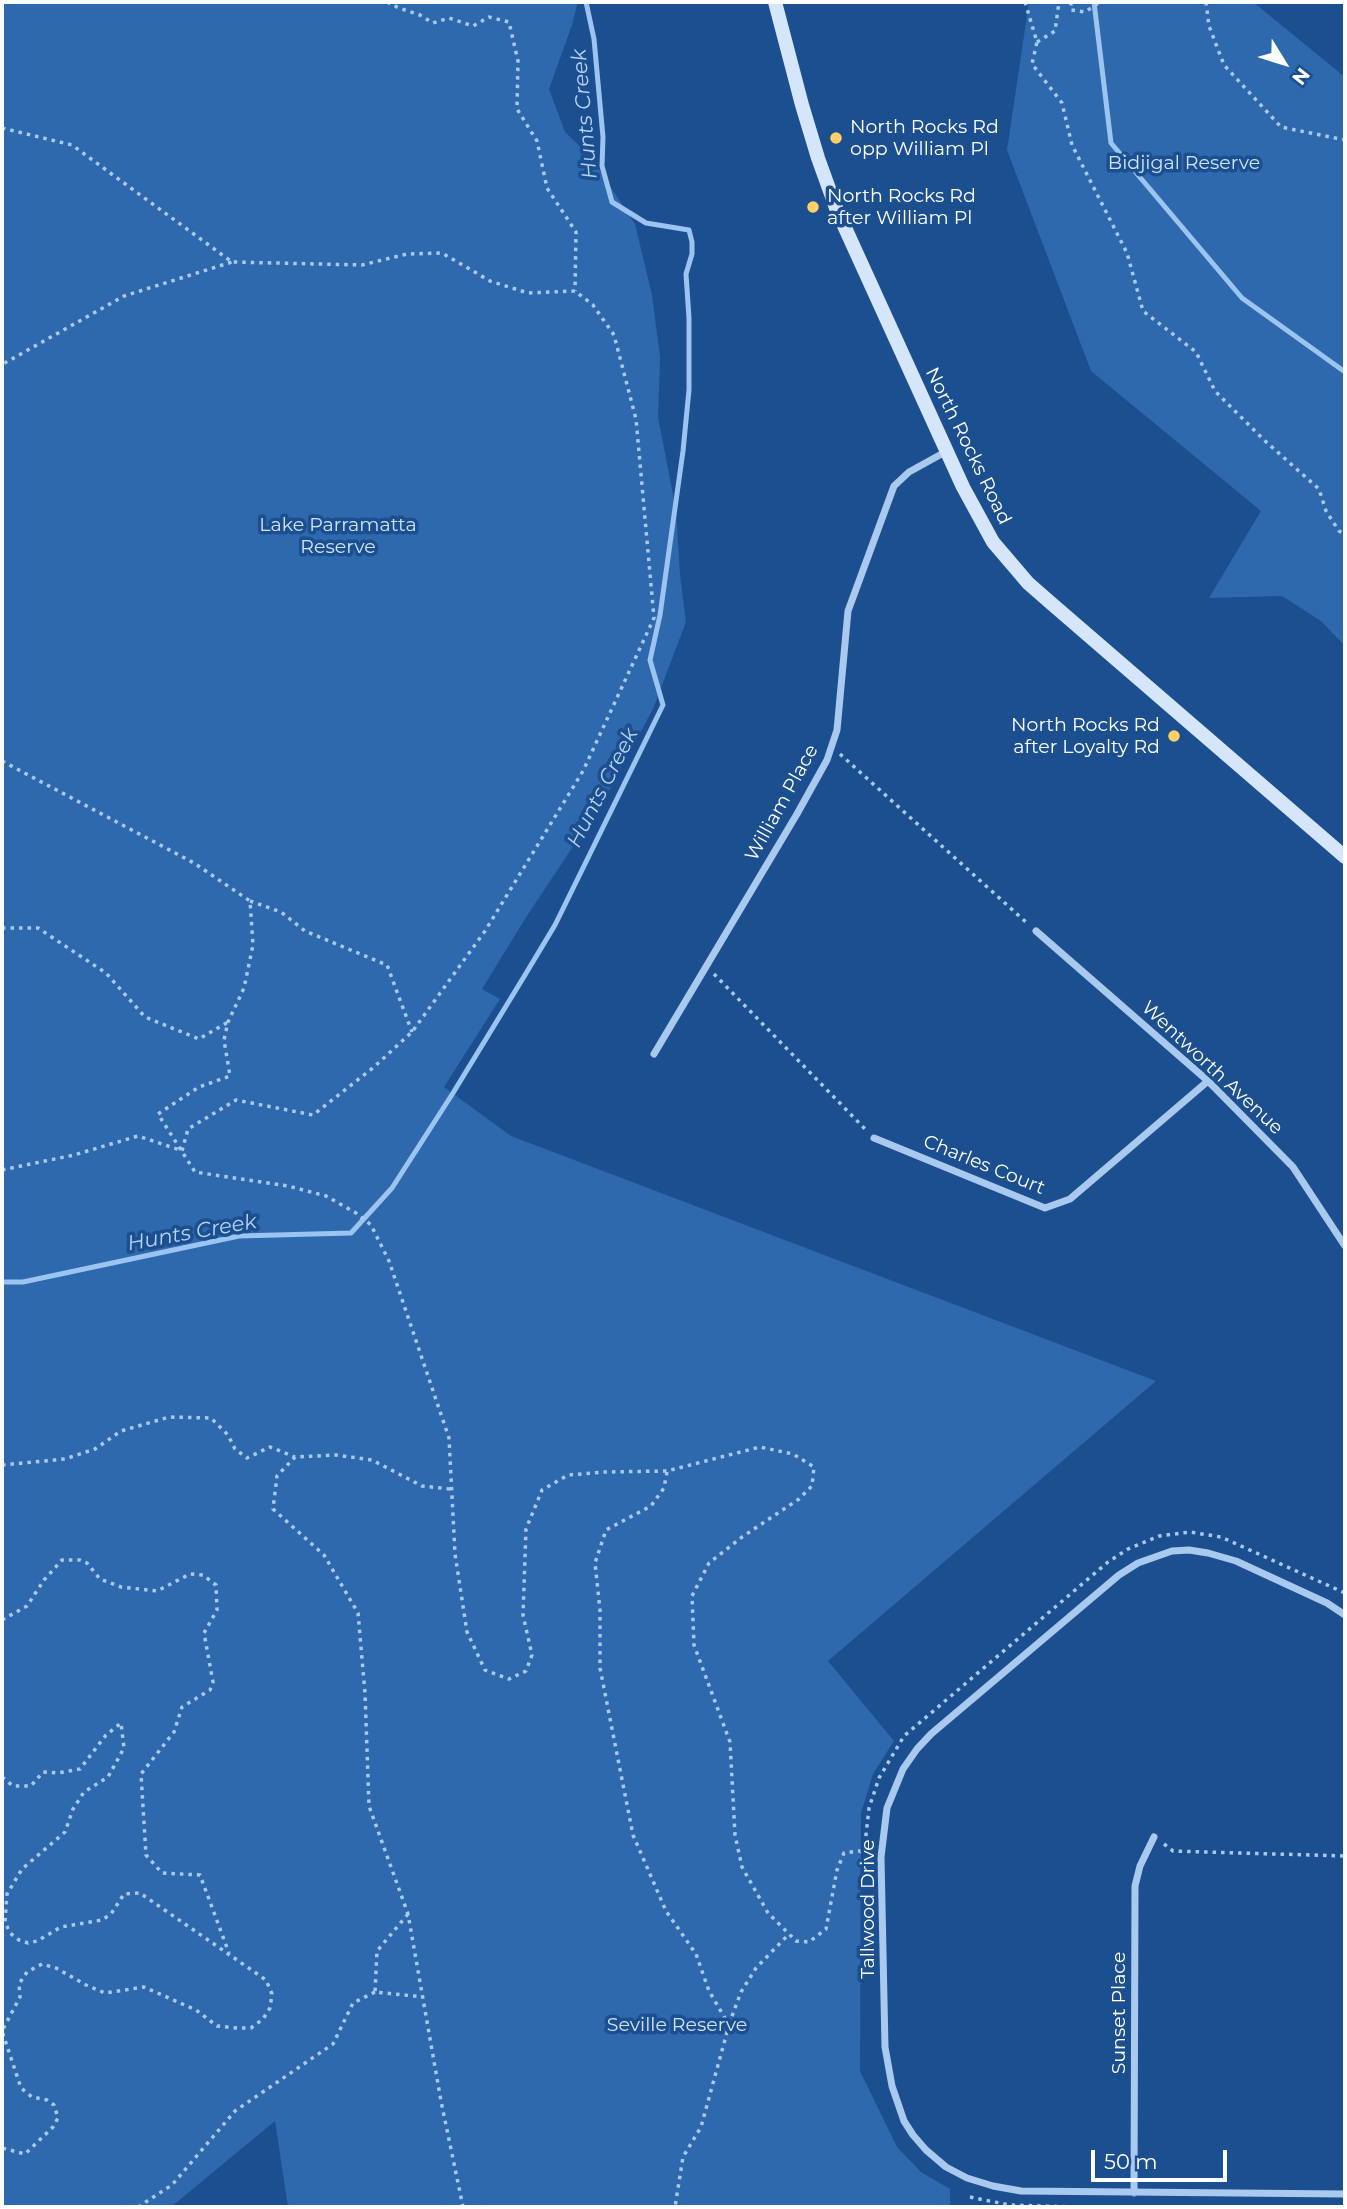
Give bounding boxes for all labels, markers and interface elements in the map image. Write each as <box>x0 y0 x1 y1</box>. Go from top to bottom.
north arrow <box>1249 28 1319 98</box>
water label: Hunts Creek <box>567 48 603 180</box>
text: N <box>1287 63 1315 89</box>
place label: North Rocks Rd opp William Pl <box>850 116 999 160</box>
marker: North Rocks Rd opp William Pl <box>828 130 844 146</box>
park label: Bidjigal Reserve <box>1108 152 1260 174</box>
place label: North Rocks Rd after William Pl <box>827 185 976 229</box>
marker: North Rocks Rd after William Pl <box>805 199 821 215</box>
street label: North Rocks Road <box>920 364 1016 528</box>
park label: Lake Parramatta Reserve <box>259 514 417 558</box>
place label: North Rocks Rd after Loyalty Rd <box>1011 714 1160 758</box>
water label: Hunts Creek <box>562 724 644 852</box>
marker: North Rocks Rd after Loyalty Rd <box>1166 728 1182 744</box>
street label: William Place <box>741 741 823 865</box>
street label: Wentworth Avenue <box>1136 996 1288 1140</box>
street label: Charles Court <box>920 1130 1048 1200</box>
water label: Hunts Creek <box>125 1209 259 1257</box>
street label: Tallwood Drive <box>857 1839 879 1979</box>
street label: Sunset Place <box>1108 1952 1130 2074</box>
park label: Seville Reserve <box>607 2014 747 2036</box>
scale bar <box>1095 2136 1232 2180</box>
text: 50 m <box>1104 2149 1158 2174</box>

